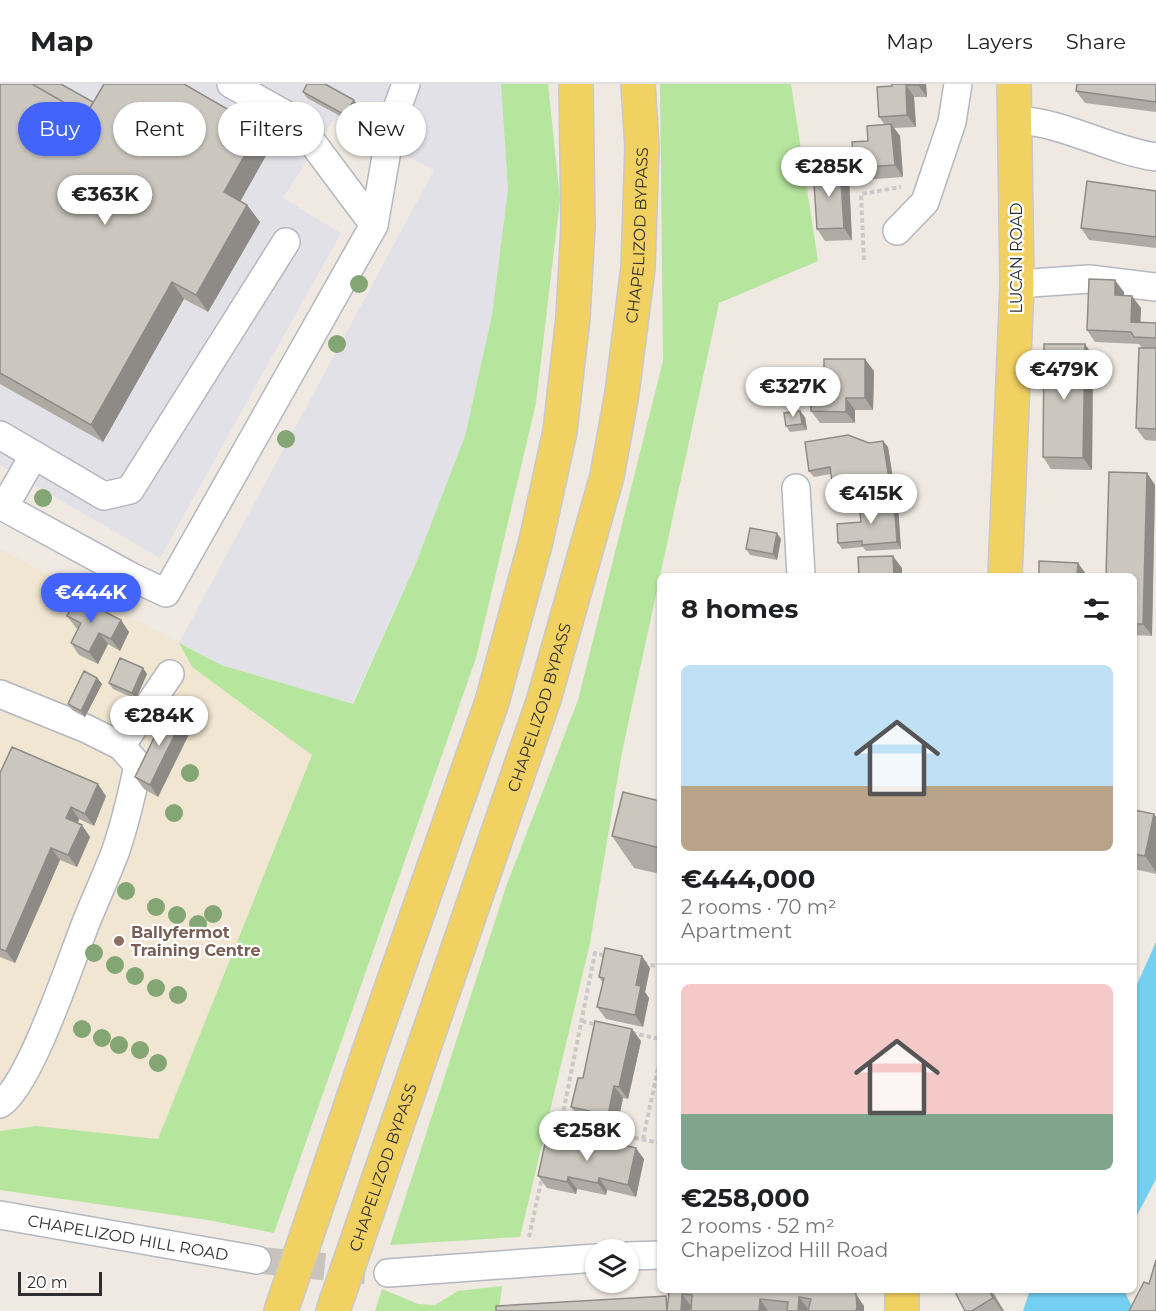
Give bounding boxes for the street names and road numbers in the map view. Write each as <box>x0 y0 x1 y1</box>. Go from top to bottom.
street label: CHAPELIZOD BYPASS <box>622 147 651 324</box>
street label: LUCAN ROAD <box>1007 202 1026 314</box>
street label: CHAPELIZOD BYPASS <box>503 620 575 794</box>
street label: CHAPELIZOD BYPASS <box>345 1081 420 1254</box>
street label: CHAPELIZOD HILL ROAD <box>26 1210 230 1264</box>

